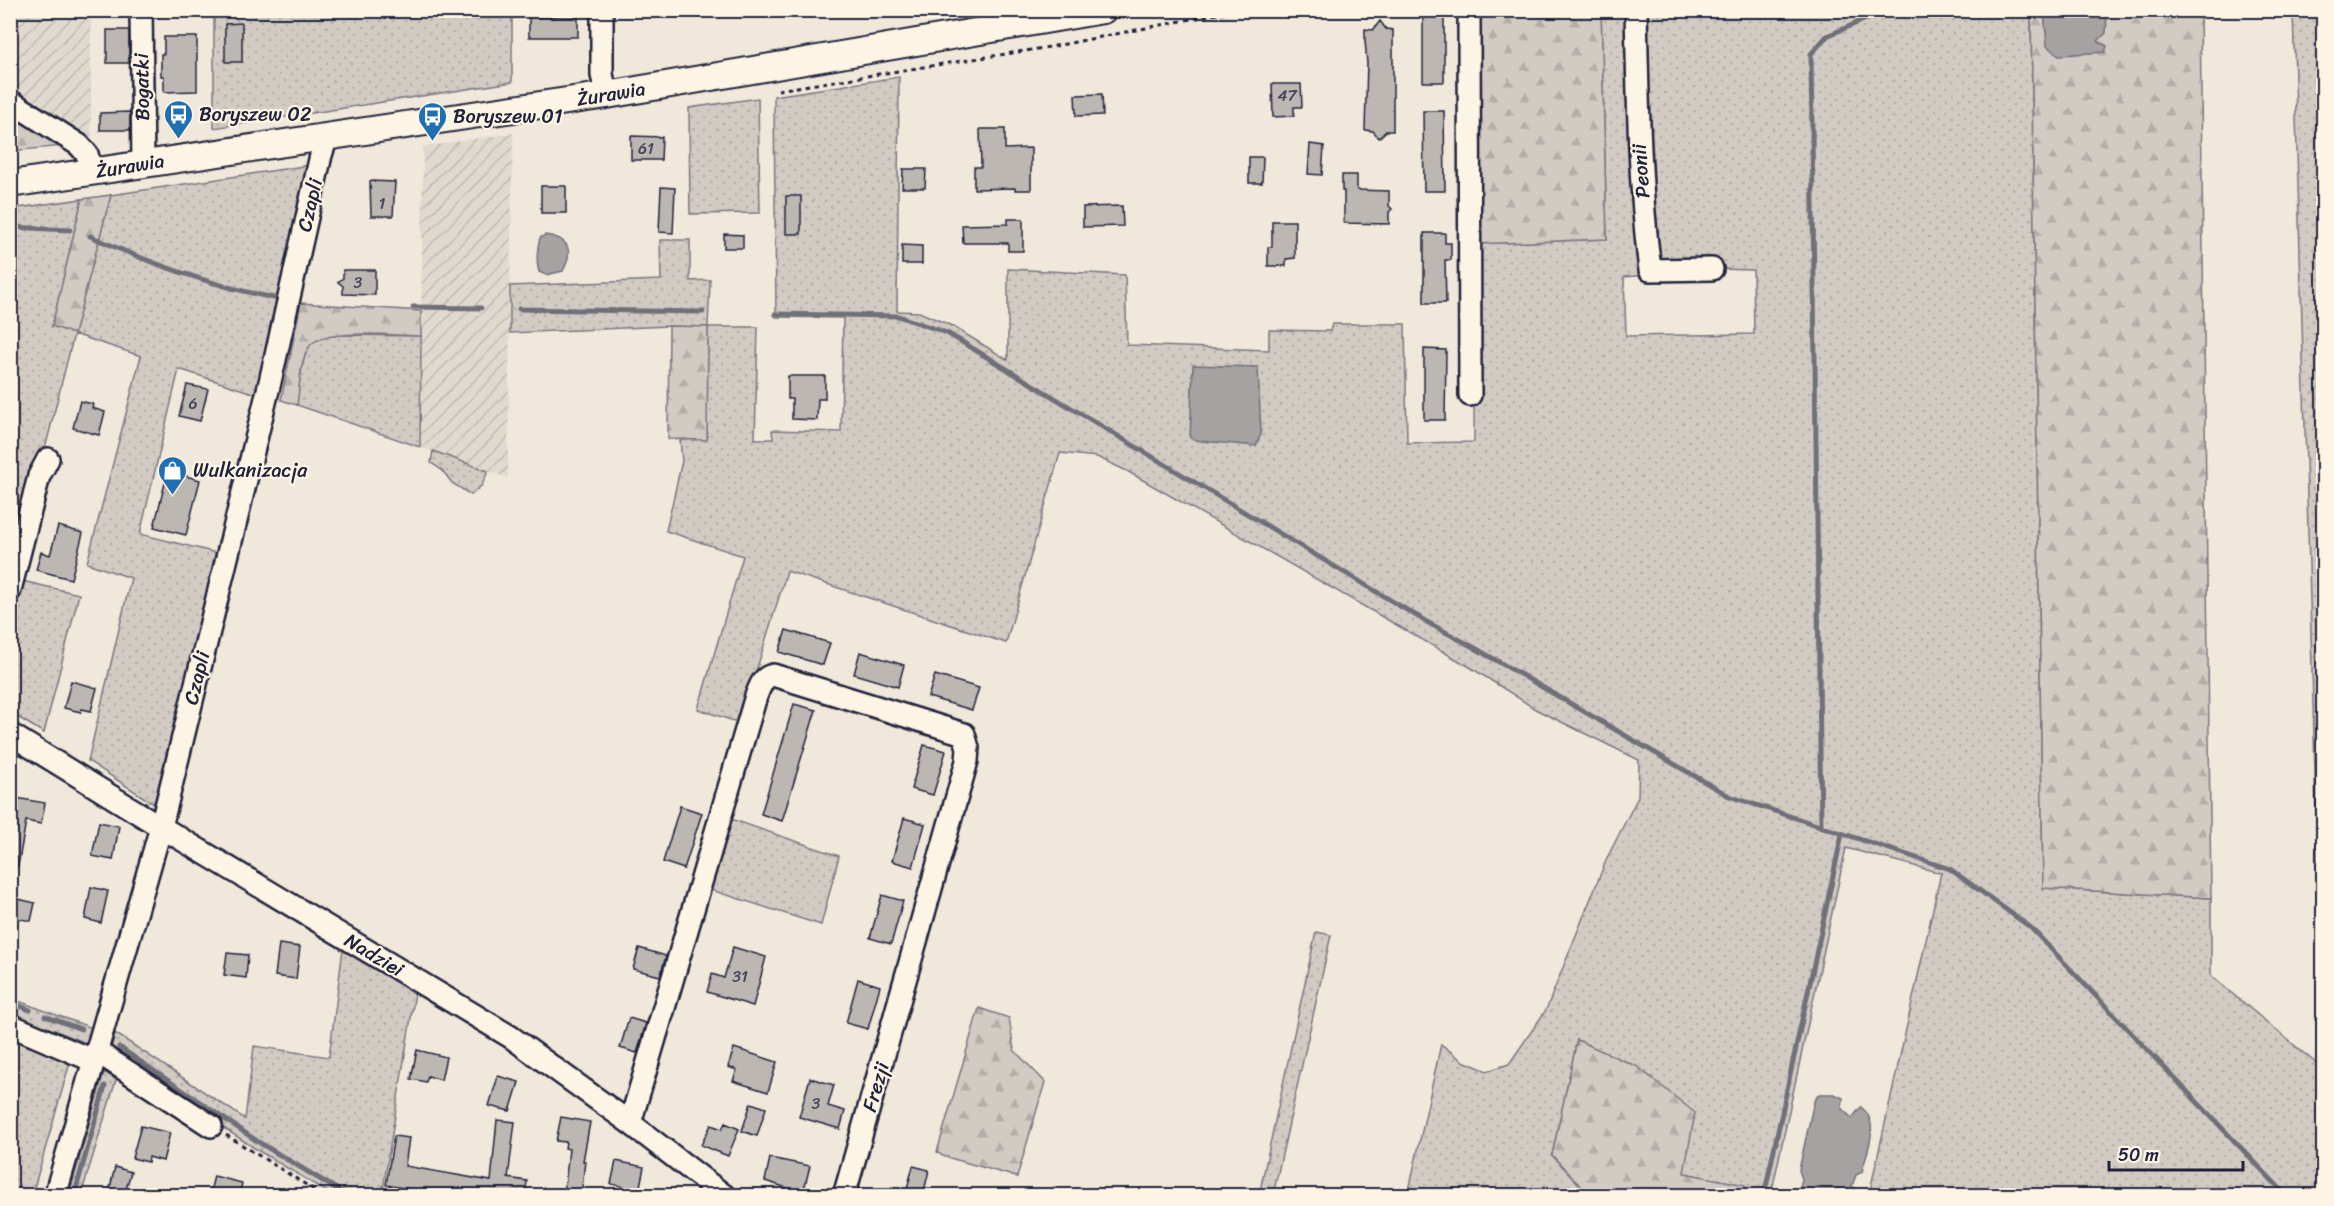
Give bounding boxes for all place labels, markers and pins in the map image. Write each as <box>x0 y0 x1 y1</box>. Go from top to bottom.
place label: Boryszew 02 <box>199 97 312 132</box>
bus stop icon: Boryszew 02 <box>162 98 194 140</box>
place label: Boryszew 01 <box>453 99 563 134</box>
bus stop icon: Boryszew 01 <box>416 100 448 142</box>
place label: Wulkanizacja <box>193 453 308 488</box>
shop icon: Wulkanizacja <box>156 454 188 496</box>

